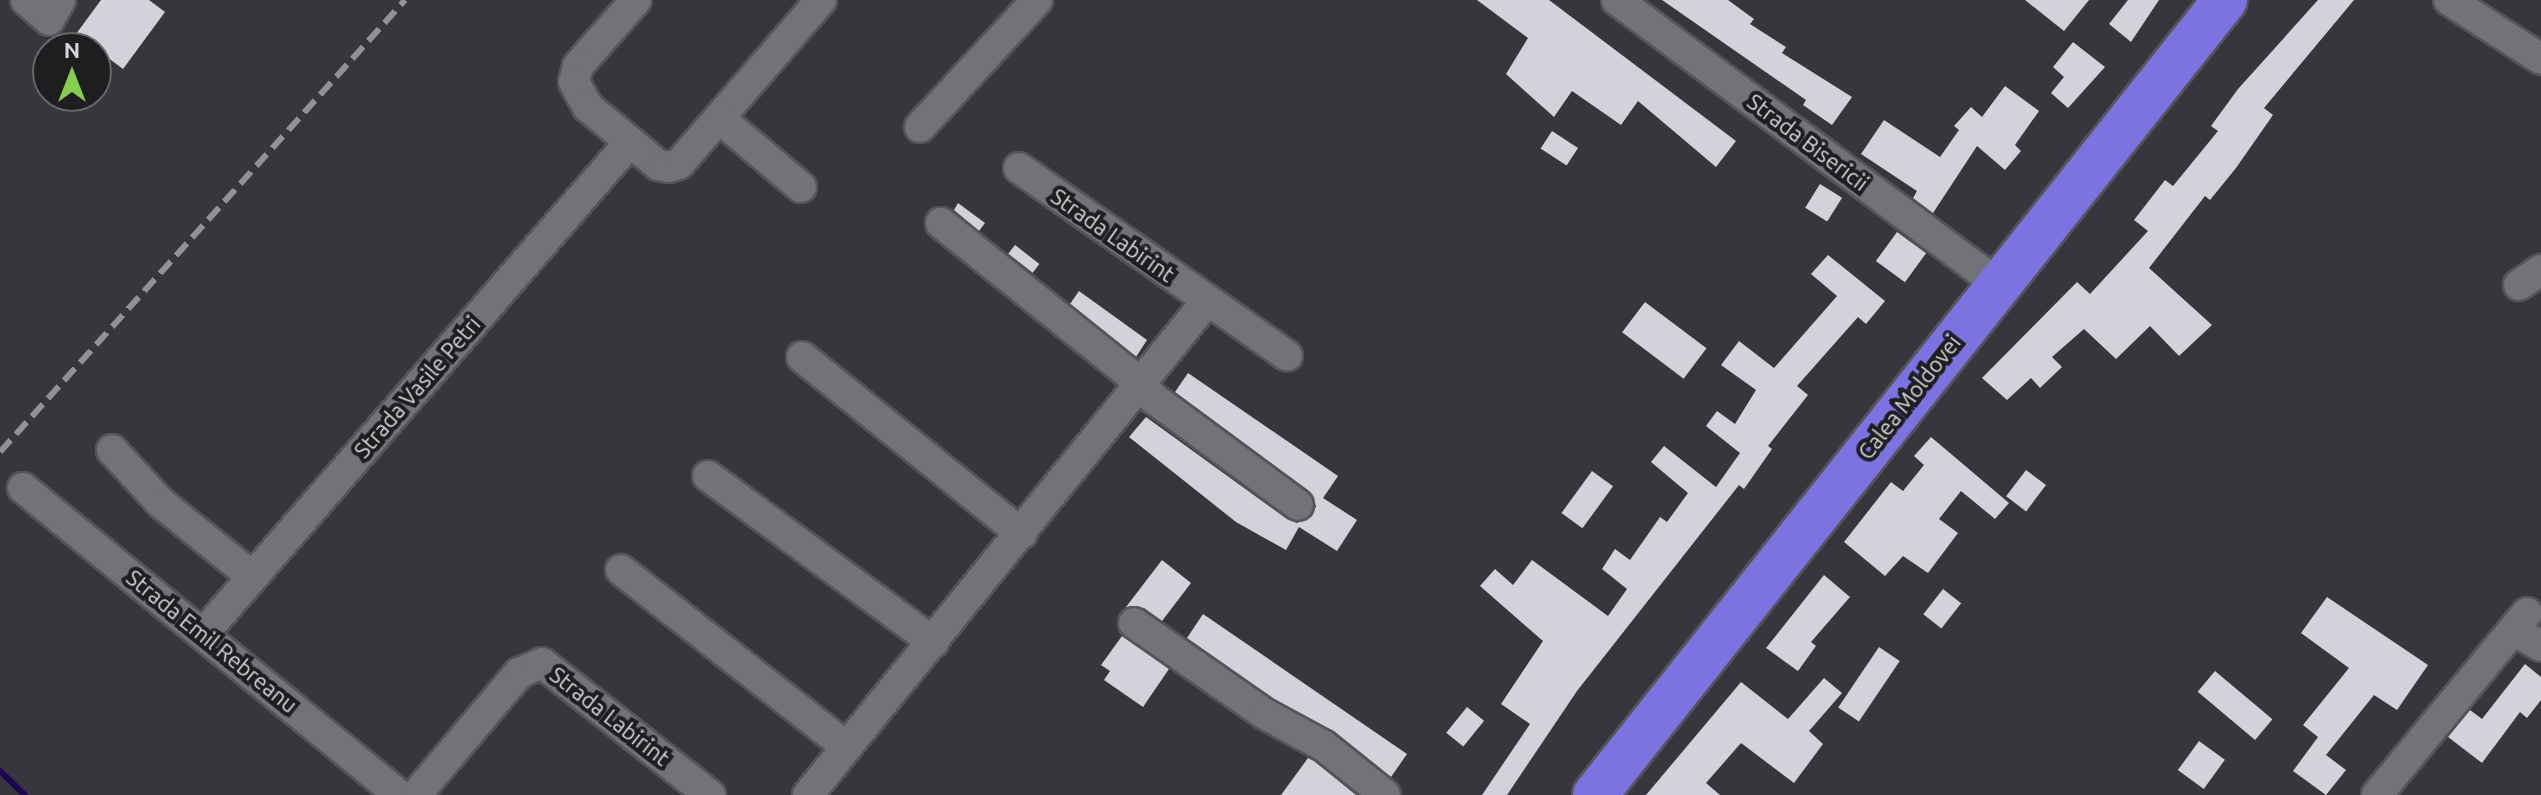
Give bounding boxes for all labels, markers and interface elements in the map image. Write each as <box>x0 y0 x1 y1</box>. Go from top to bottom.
north arrow <box>32 32 112 112</box>
text: N <box>64 37 80 62</box>
street label: Strada Bisericii <box>1742 88 1874 196</box>
street label: Strada Labirint <box>1046 183 1180 287</box>
street label: Strada Vasile Petri <box>348 311 486 463</box>
street label: Calea Moldovei <box>1852 329 1966 465</box>
street label: Strada Emil Rebreanu <box>121 564 303 718</box>
street label: Strada Labirint <box>545 661 675 771</box>

